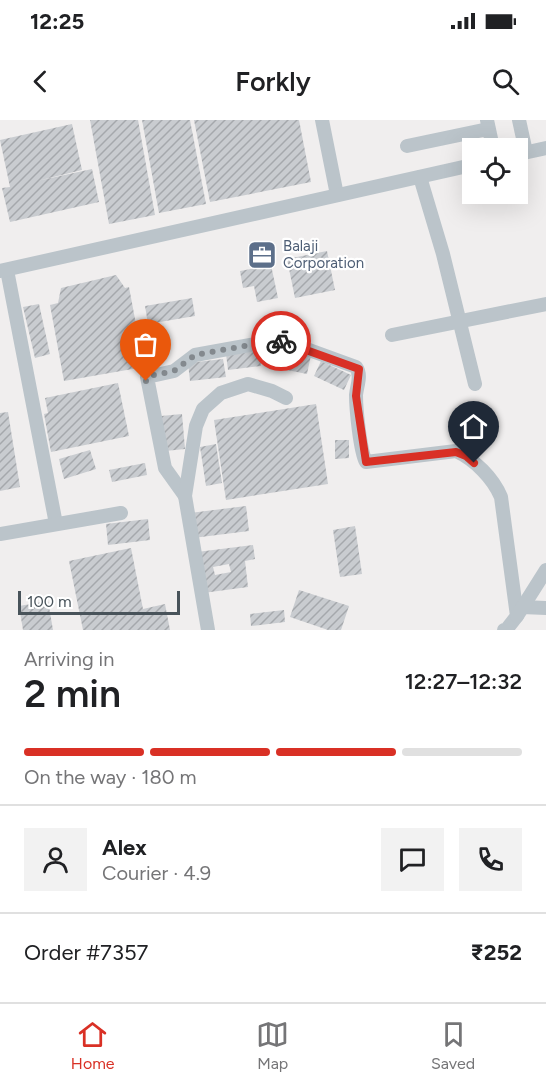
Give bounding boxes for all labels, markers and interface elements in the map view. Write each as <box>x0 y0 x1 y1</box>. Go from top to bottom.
text: 12:25 <box>30 8 84 35</box>
icon: back <box>24 65 57 98</box>
text: Forkly <box>235 65 311 98</box>
icon: search <box>489 65 522 98</box>
map controls <box>462 138 528 204</box>
button: locate <box>462 138 528 204</box>
place label: Balaji Corporation <box>283 237 364 272</box>
office icon: Balaji Corporation <box>246 239 278 271</box>
courier <box>251 311 311 371</box>
pin <box>120 319 171 381</box>
icon: bike <box>265 325 298 358</box>
icon: bag <box>129 328 162 361</box>
pin <box>448 401 499 463</box>
icon: home <box>457 410 490 443</box>
scale bar <box>18 588 180 616</box>
text: 100 m <box>27 592 72 611</box>
text: Arriving in <box>24 647 114 671</box>
text: 12:27–12:32 <box>405 668 522 695</box>
text: 2 min <box>24 670 121 717</box>
text: On the way · 180 m <box>24 765 197 789</box>
button: person <box>24 828 87 891</box>
button: chat <box>381 828 444 891</box>
button: phone <box>459 828 522 891</box>
text: Alex <box>102 834 147 861</box>
text: Courier · 4.9 <box>102 861 211 885</box>
text: Order #7357 <box>24 939 148 966</box>
text: ₹252 <box>471 939 522 966</box>
tab: Home <box>71 1018 115 1073</box>
tab: Map <box>256 1018 289 1073</box>
tab: Saved <box>431 1018 475 1073</box>

